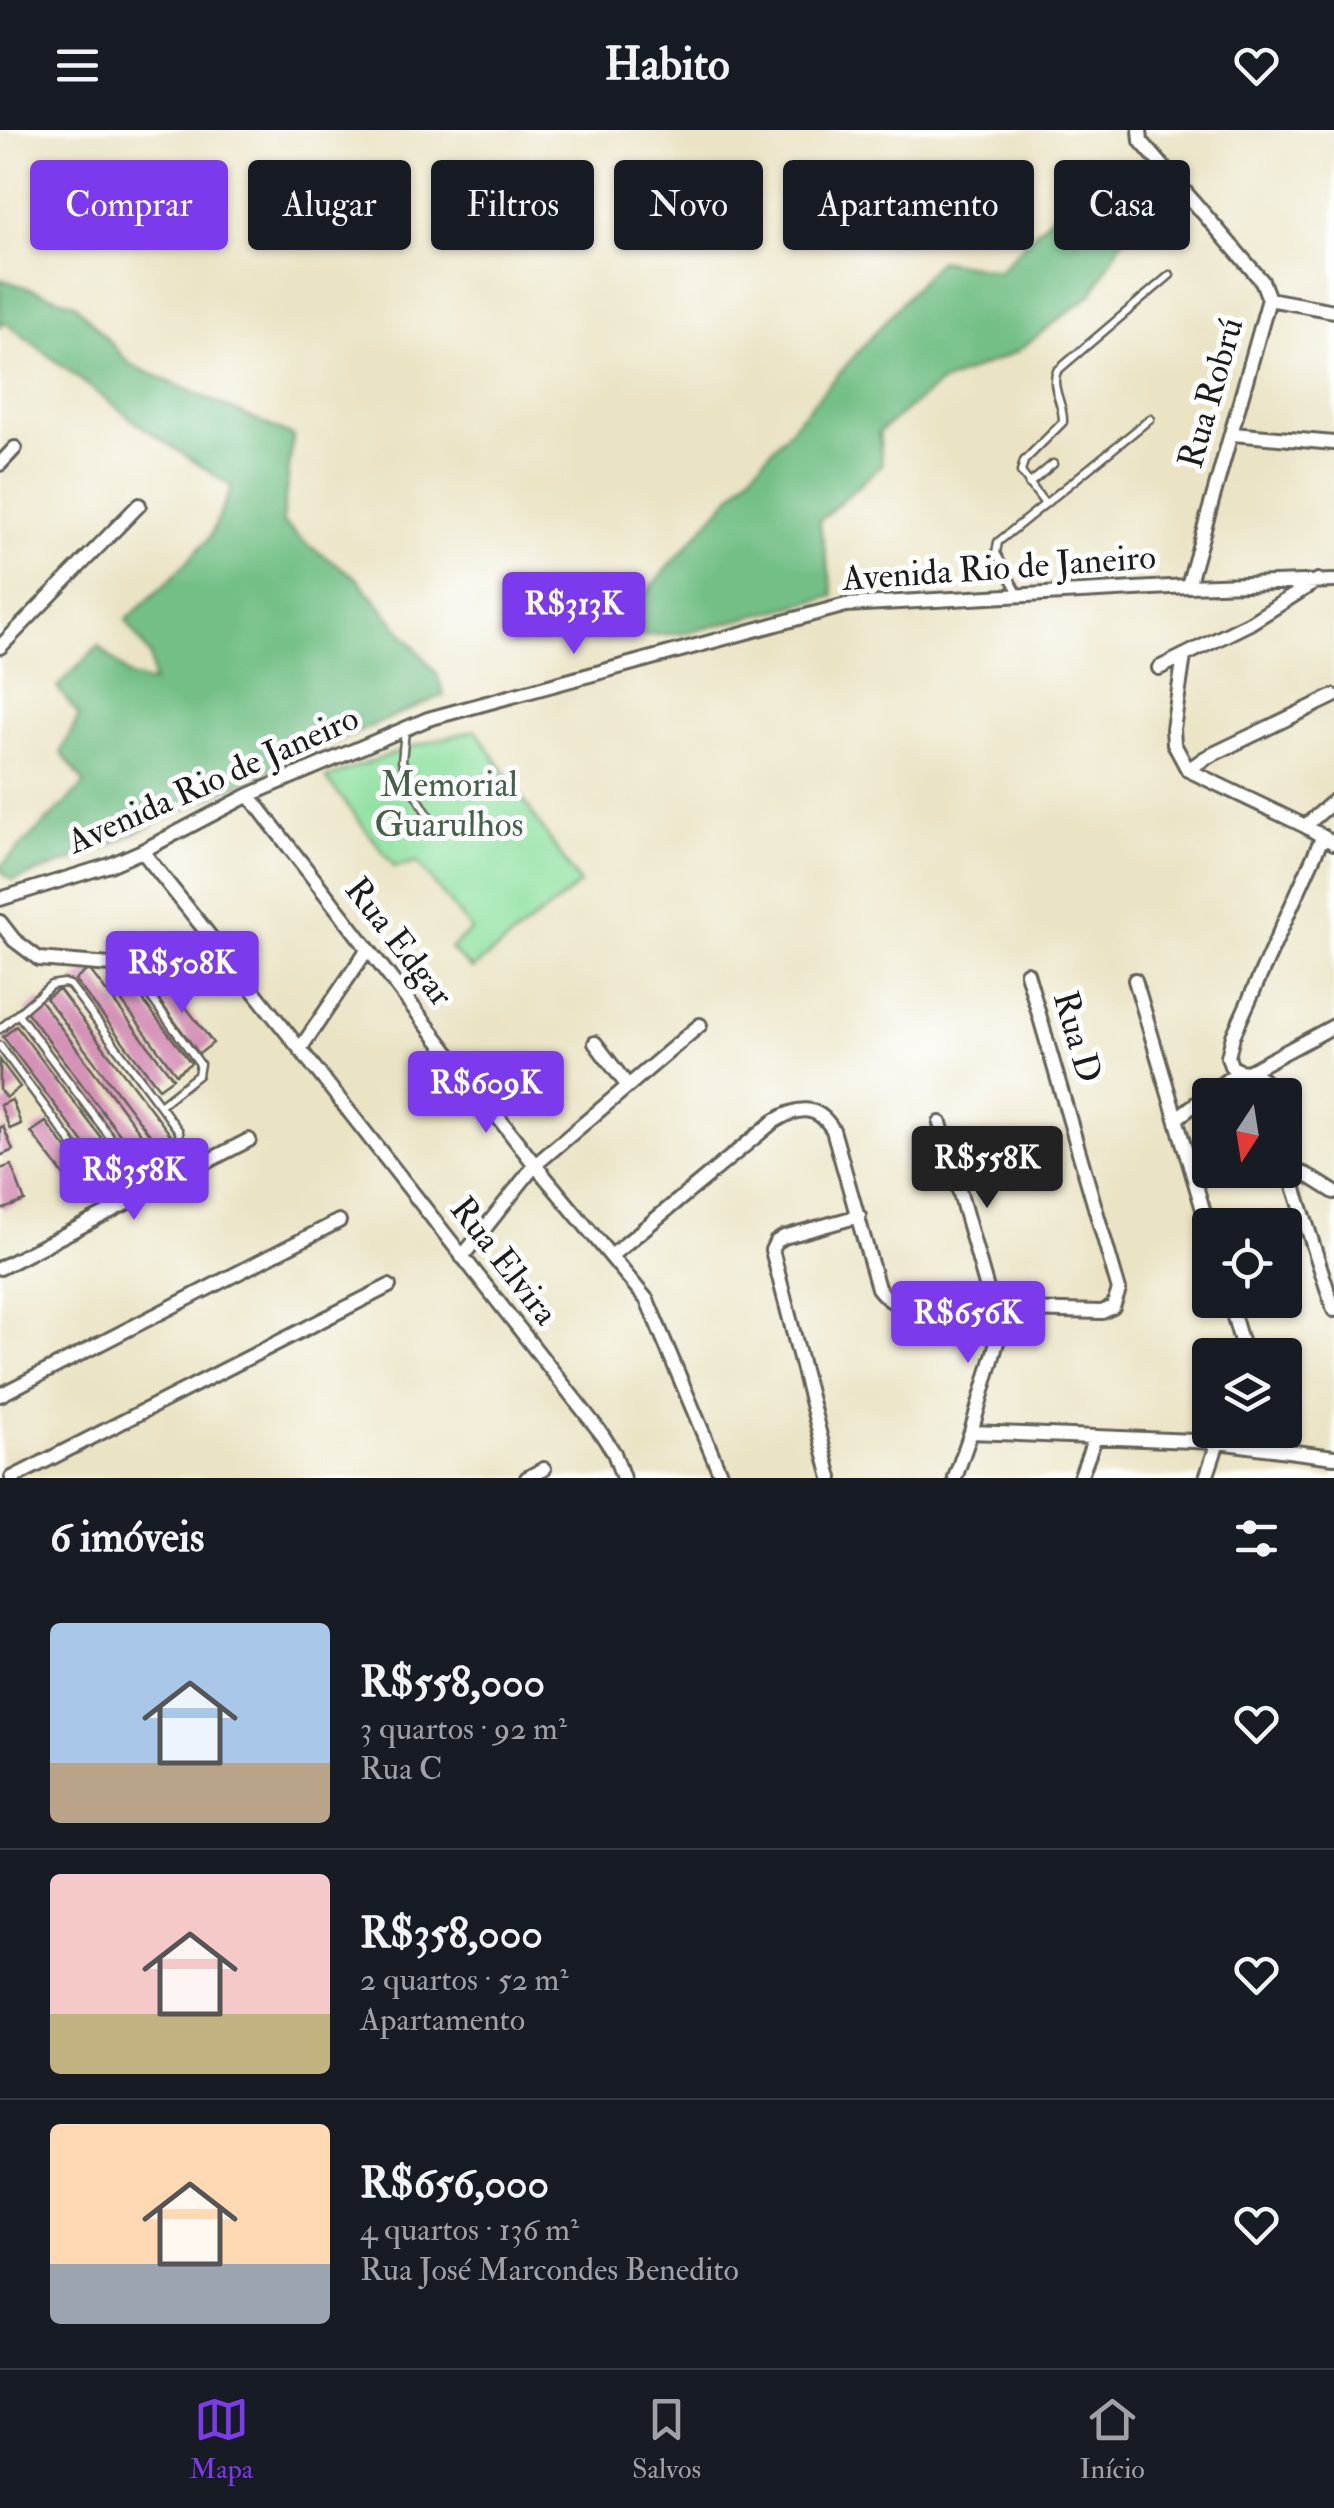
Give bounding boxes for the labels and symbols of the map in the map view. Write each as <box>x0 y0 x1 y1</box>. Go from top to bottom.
street label: Rua Robrú <box>1169 313 1253 473</box>
street label: Avenida Rio de Janeiro <box>840 535 1157 601</box>
pin: R$313K <box>493 572 655 657</box>
street label: Avenida Rio de Janeiro <box>60 696 365 864</box>
park label: Memorial Guarulhos <box>374 763 524 847</box>
street label: Rua Edgar <box>335 869 463 1015</box>
pin: R$508K <box>101 931 263 1016</box>
street label: Rua D <box>1043 986 1111 1088</box>
pin: R$609K <box>405 1051 567 1136</box>
north arrow <box>1192 1078 1302 1188</box>
pin: R$558K <box>906 1126 1068 1211</box>
pin: R$358K <box>53 1138 215 1223</box>
street label: Rua Elvira <box>440 1188 568 1334</box>
pin: R$656K <box>887 1281 1049 1366</box>

